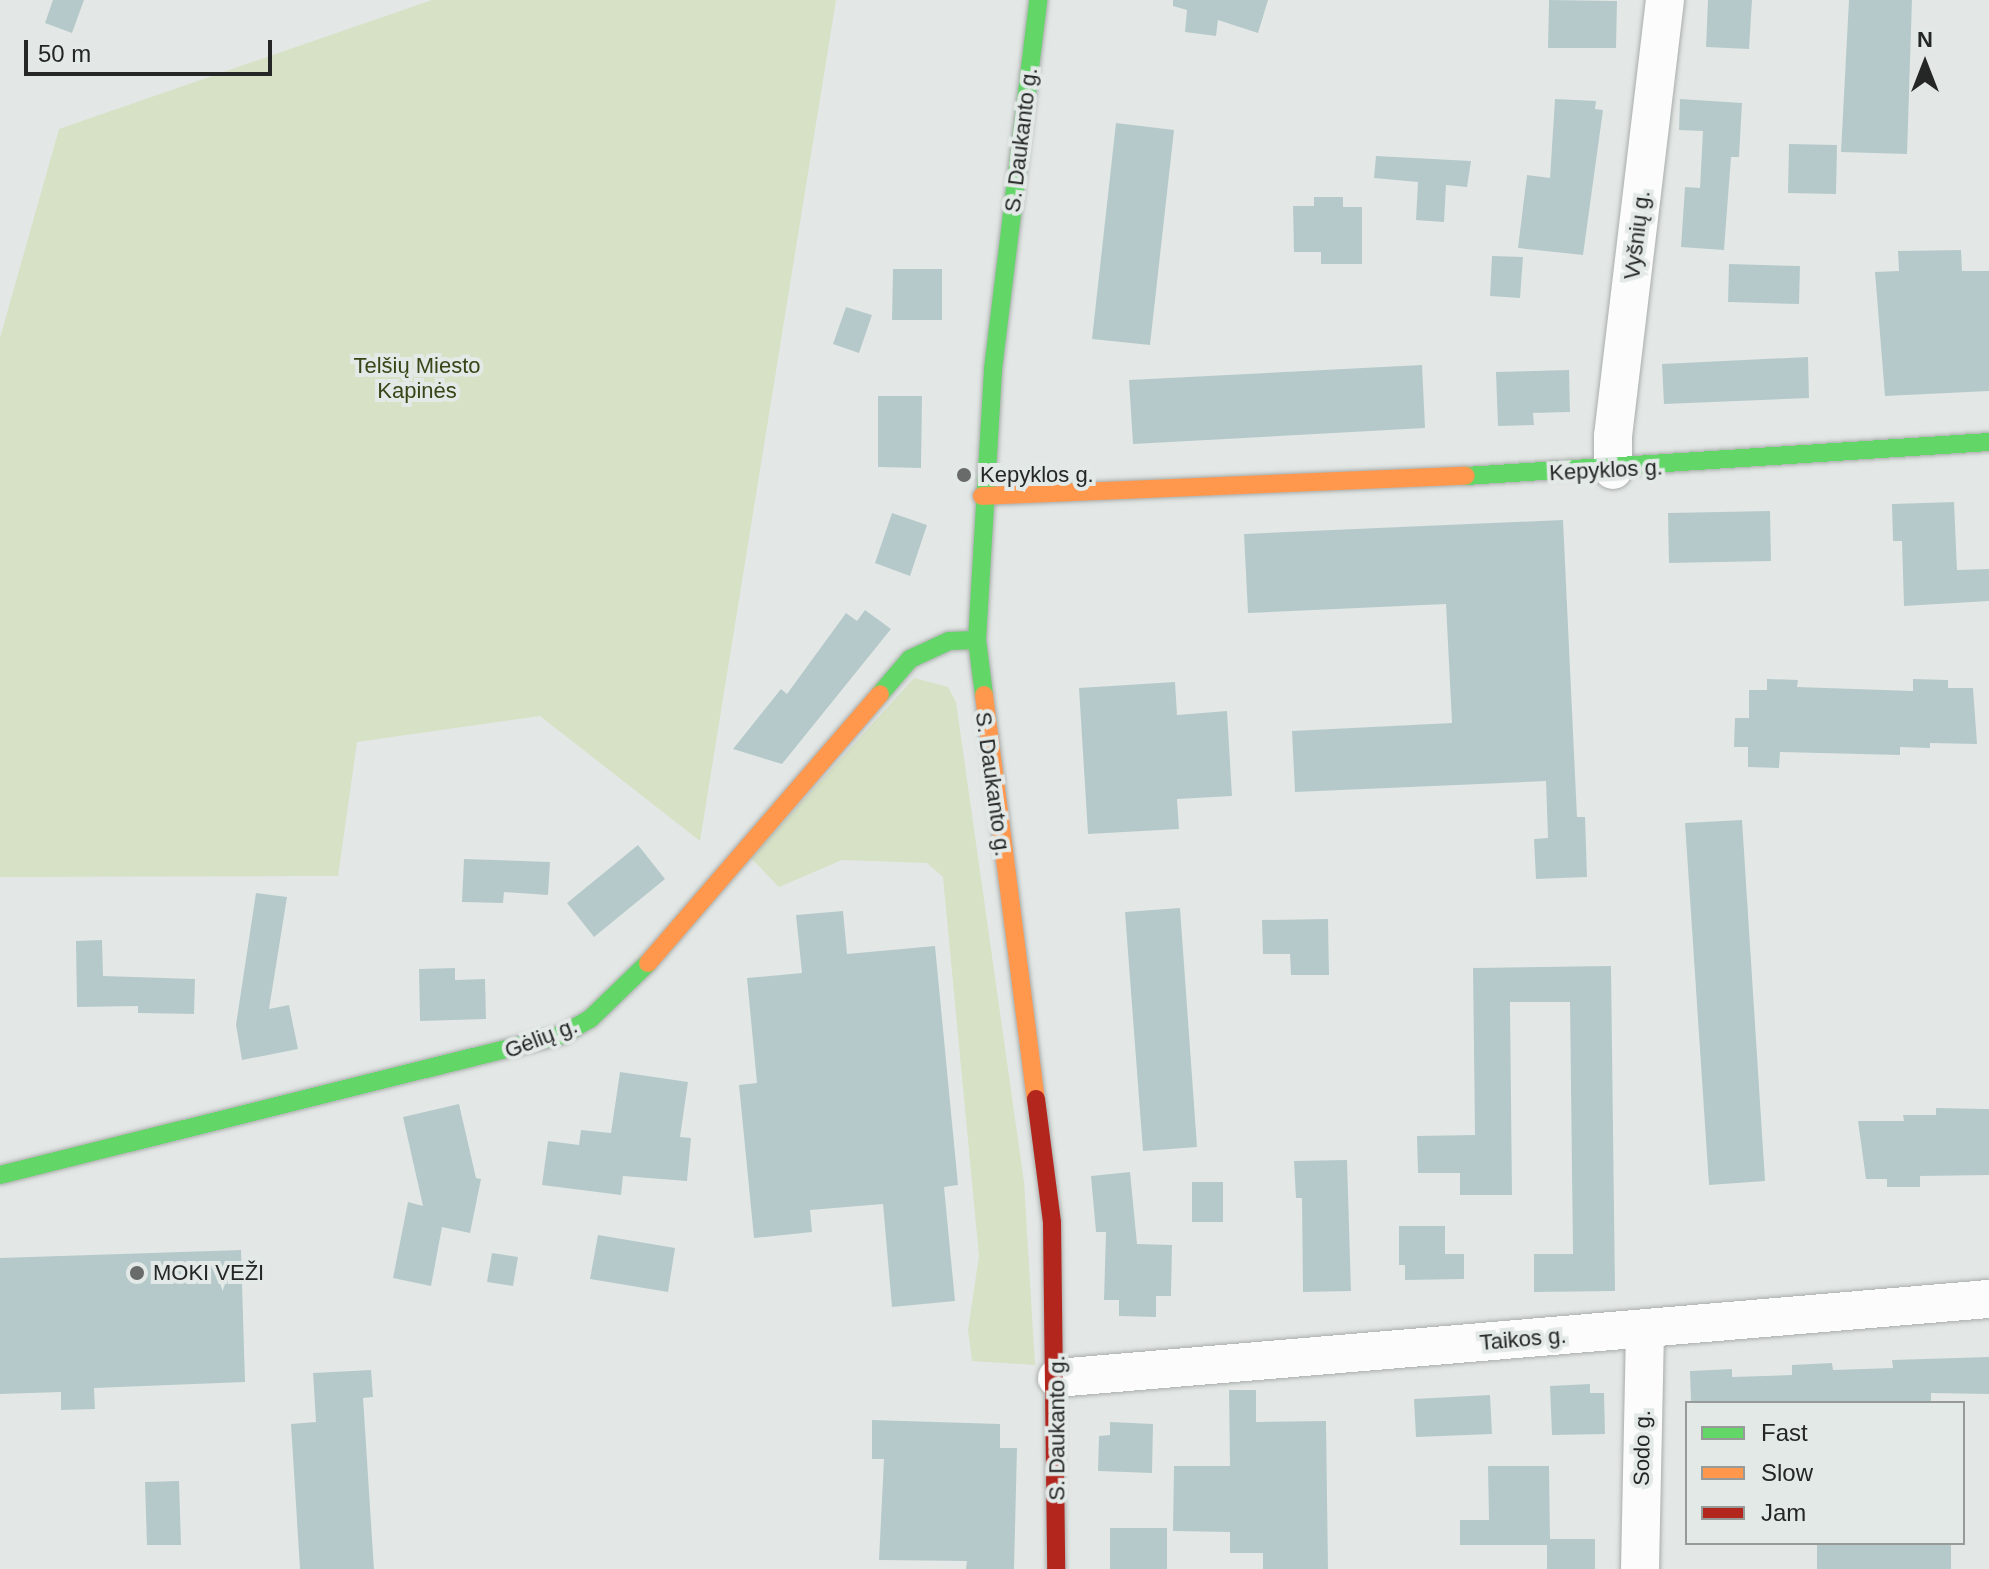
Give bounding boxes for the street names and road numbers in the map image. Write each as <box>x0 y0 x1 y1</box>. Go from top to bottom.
street label: S. Daukanto g. <box>999 66 1043 214</box>
street label: Vyšnių g. <box>1618 189 1656 281</box>
street label: Kepyklos g. <box>1549 454 1663 486</box>
street label: S. Daukanto g. <box>970 710 1016 858</box>
street label: Gėlių g. <box>501 1012 581 1064</box>
street label: Taikos g. <box>1479 1322 1567 1356</box>
street label: S. Daukanto g. <box>1044 1355 1070 1501</box>
street label: Sodo g. <box>1628 1410 1656 1486</box>

